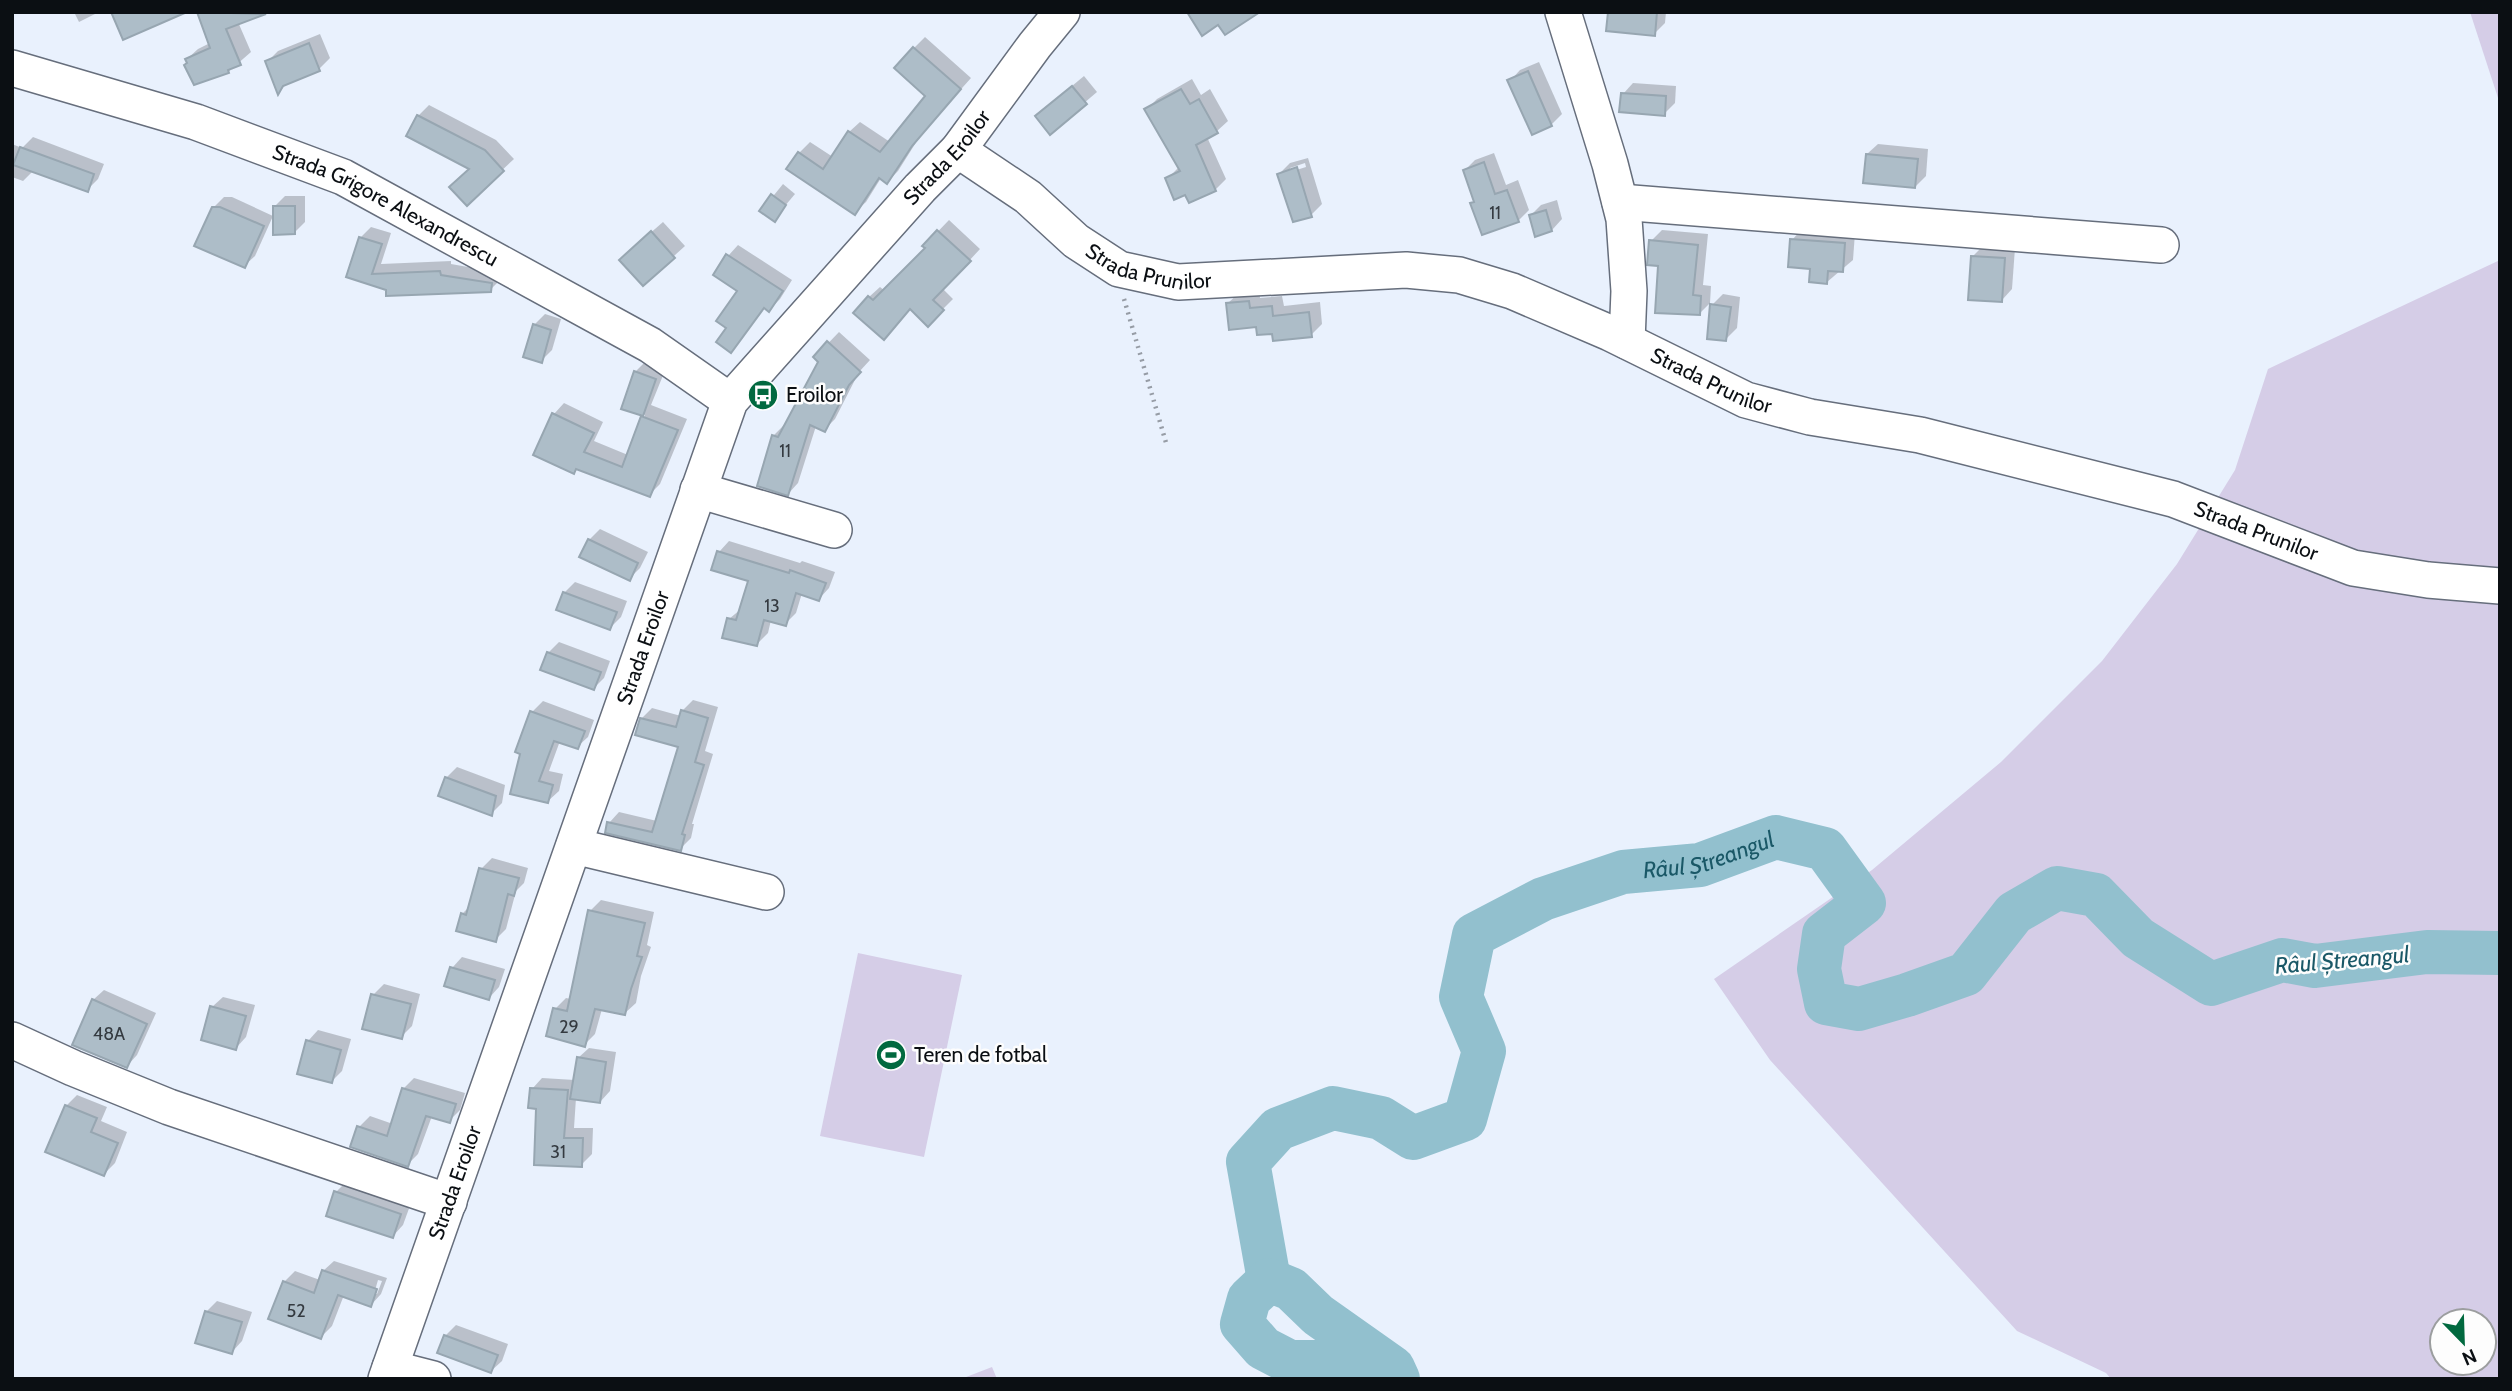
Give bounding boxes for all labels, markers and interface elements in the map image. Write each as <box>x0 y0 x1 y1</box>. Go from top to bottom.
street label: Strada Eroilor <box>898 104 995 210</box>
street label: Strada Grigore Alexandrescu <box>269 139 503 271</box>
house number: 11 <box>1489 202 1501 224</box>
street label: Strada Prunilor <box>1081 238 1212 295</box>
street label: Strada Prunilor <box>1647 342 1775 418</box>
bus stop icon: Eroilor <box>746 378 780 412</box>
place label: Eroilor <box>786 382 843 407</box>
house number: 11 <box>779 440 791 462</box>
street label: Strada Prunilor <box>2191 495 2322 566</box>
street label: Strada Eroilor <box>611 587 674 708</box>
house number: 13 <box>764 595 780 617</box>
water label: Râul Ștreangul <box>1642 825 1778 884</box>
water label: Râul Ștreangul <box>2274 940 2411 980</box>
house number: 29 <box>559 1016 579 1038</box>
house number: 48A <box>93 1023 125 1045</box>
sports icon: Teren de fotbal <box>874 1038 908 1072</box>
place label: Teren de fotbal <box>914 1042 1047 1067</box>
street label: Strada Eroilor <box>423 1122 486 1243</box>
house number: 31 <box>550 1141 566 1163</box>
house number: 52 <box>286 1300 306 1322</box>
north arrow <box>2428 1307 2498 1377</box>
text: N <box>2459 1344 2480 1370</box>

